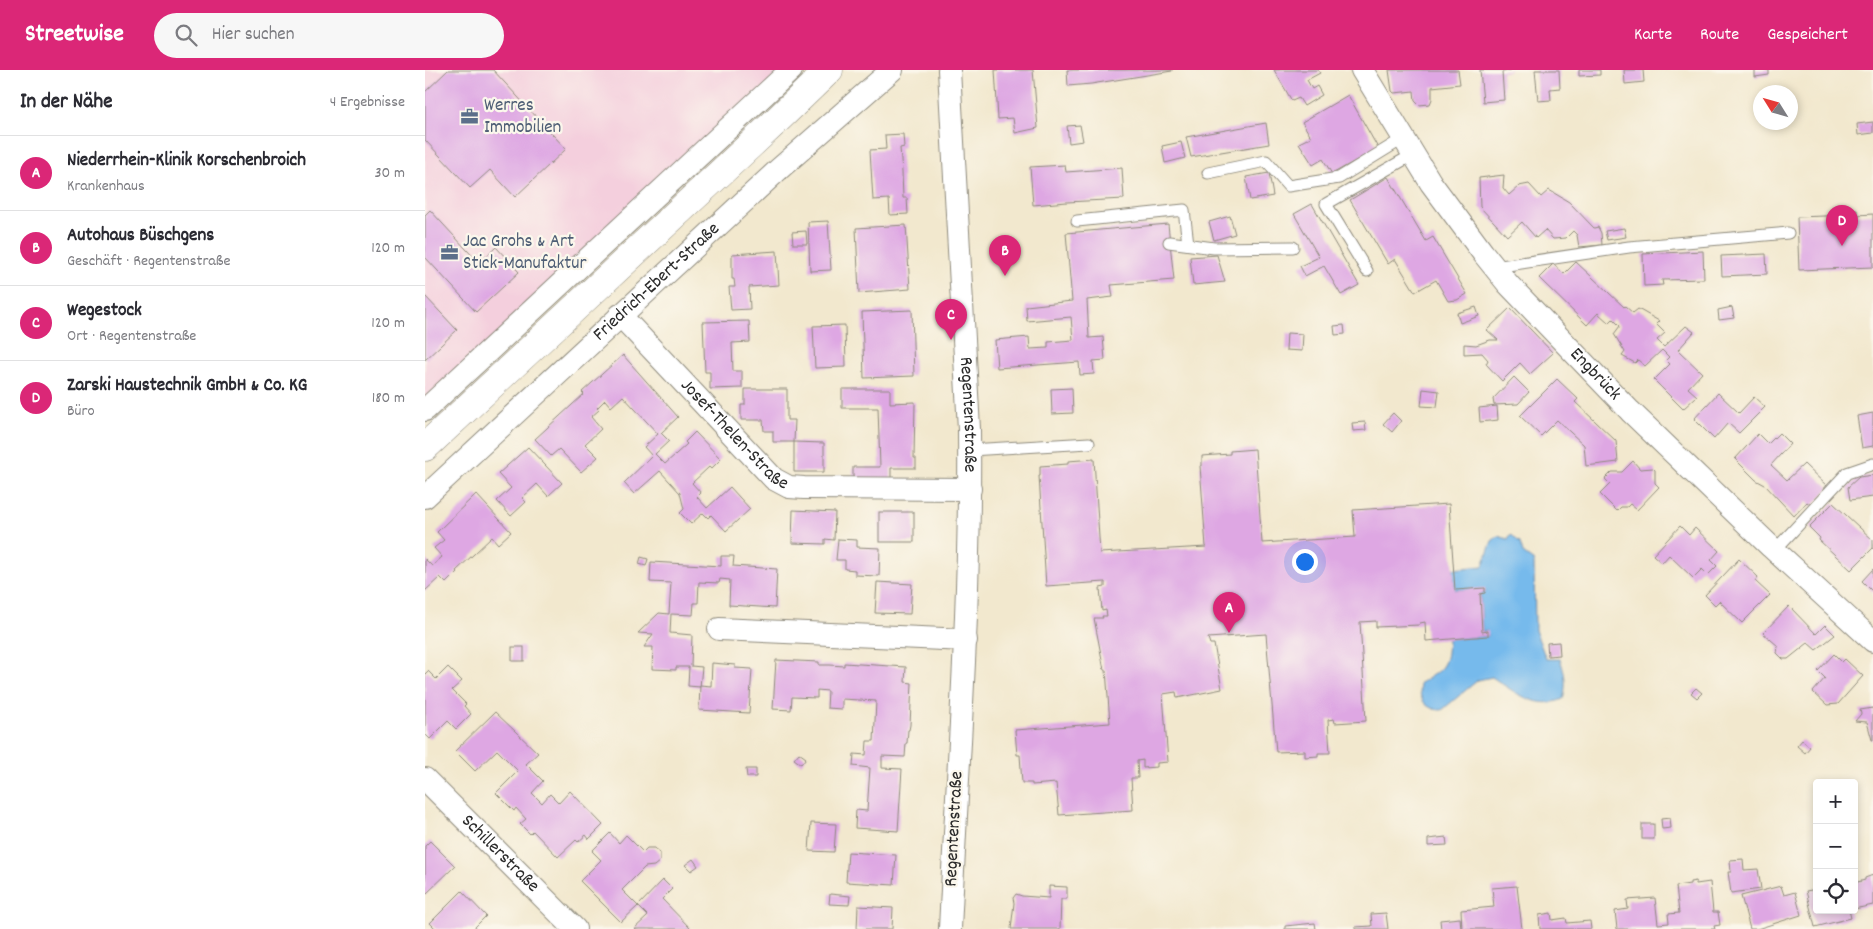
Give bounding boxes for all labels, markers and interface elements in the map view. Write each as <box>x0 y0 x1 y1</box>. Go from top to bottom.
search box <box>154 13 504 58</box>
text: Streetwise <box>25 18 124 52</box>
icon: search <box>172 21 200 49</box>
text: Hier suchen <box>212 22 294 49</box>
text: Karte <box>1634 23 1672 48</box>
text: Route <box>1700 23 1739 48</box>
text: Gespeichert <box>1767 23 1848 48</box>
north arrow <box>1753 85 1798 130</box>
text: In der Nähe <box>20 88 112 118</box>
text: 4 Ergebnisse <box>330 91 405 114</box>
place label: Werres Immobilien <box>484 93 561 142</box>
office icon: Werres Immobilien <box>460 107 480 127</box>
text: Niederrhein-Klinik Korschenbroich <box>67 148 306 175</box>
text: A <box>32 162 40 185</box>
text: 30 m <box>375 162 405 185</box>
text: Krankenhaus <box>67 175 145 198</box>
pin: D <box>1826 205 1858 246</box>
street label: Friedrich-Ebert-Straße <box>587 217 726 348</box>
text: Autohaus Büschgens <box>67 223 214 250</box>
place label: Jac Grohs & Art Stick-Manufaktur <box>463 229 586 278</box>
pin: B <box>989 235 1021 276</box>
text: B <box>32 237 40 260</box>
text: 120 m <box>371 237 405 260</box>
office icon: Jac Grohs & Art Stick-Manufaktur <box>439 243 459 263</box>
text: Geschäft · Regentenstraße <box>67 250 230 273</box>
text: Wegestock <box>67 298 142 325</box>
pin: C <box>935 299 967 340</box>
text: C <box>32 312 40 335</box>
text: 120 m <box>371 312 405 335</box>
text: Ort · Regentenstraße <box>67 325 196 348</box>
street label: Engbrück <box>1563 342 1627 407</box>
street label: Regentenstraße <box>951 356 983 472</box>
text: Zarski Haustechnik GmbH & Co. KG <box>67 373 307 400</box>
street label: Josef-Thelen-Straße <box>674 373 793 498</box>
text: D <box>32 387 40 410</box>
text: 180 m <box>372 387 405 410</box>
text: Büro <box>67 400 95 423</box>
your location <box>1292 549 1318 575</box>
pin: A <box>1213 592 1245 633</box>
street label: Regentenstraße <box>938 771 972 887</box>
map controls <box>1813 779 1858 914</box>
button: + <box>1813 779 1858 824</box>
street label: Schillerstraße <box>455 809 545 899</box>
button: − <box>1813 824 1858 869</box>
button: locate <box>1813 869 1858 914</box>

